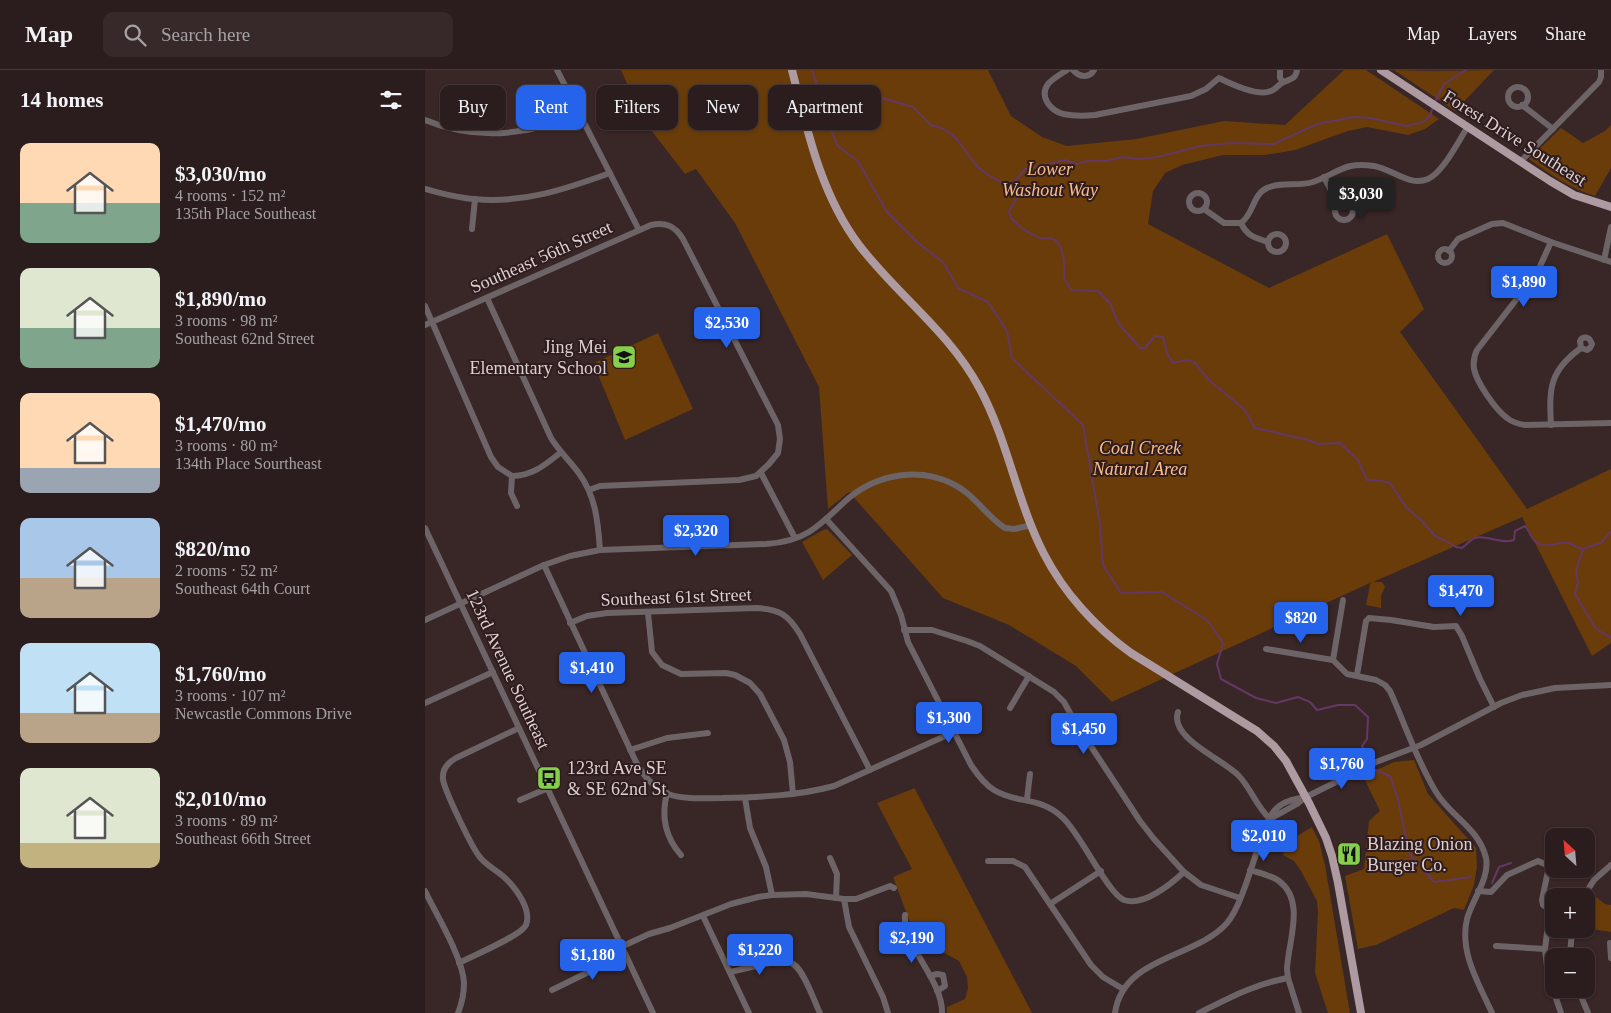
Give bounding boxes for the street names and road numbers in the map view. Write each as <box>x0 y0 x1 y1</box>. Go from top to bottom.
street label: Forest Drive Southeast <box>1440 86 1590 190</box>
street label: Southeast 56th Street <box>467 217 615 297</box>
street label: Southeast 61st Street <box>600 584 752 610</box>
street label: 123rd Avenue Southeast <box>462 586 554 752</box>

